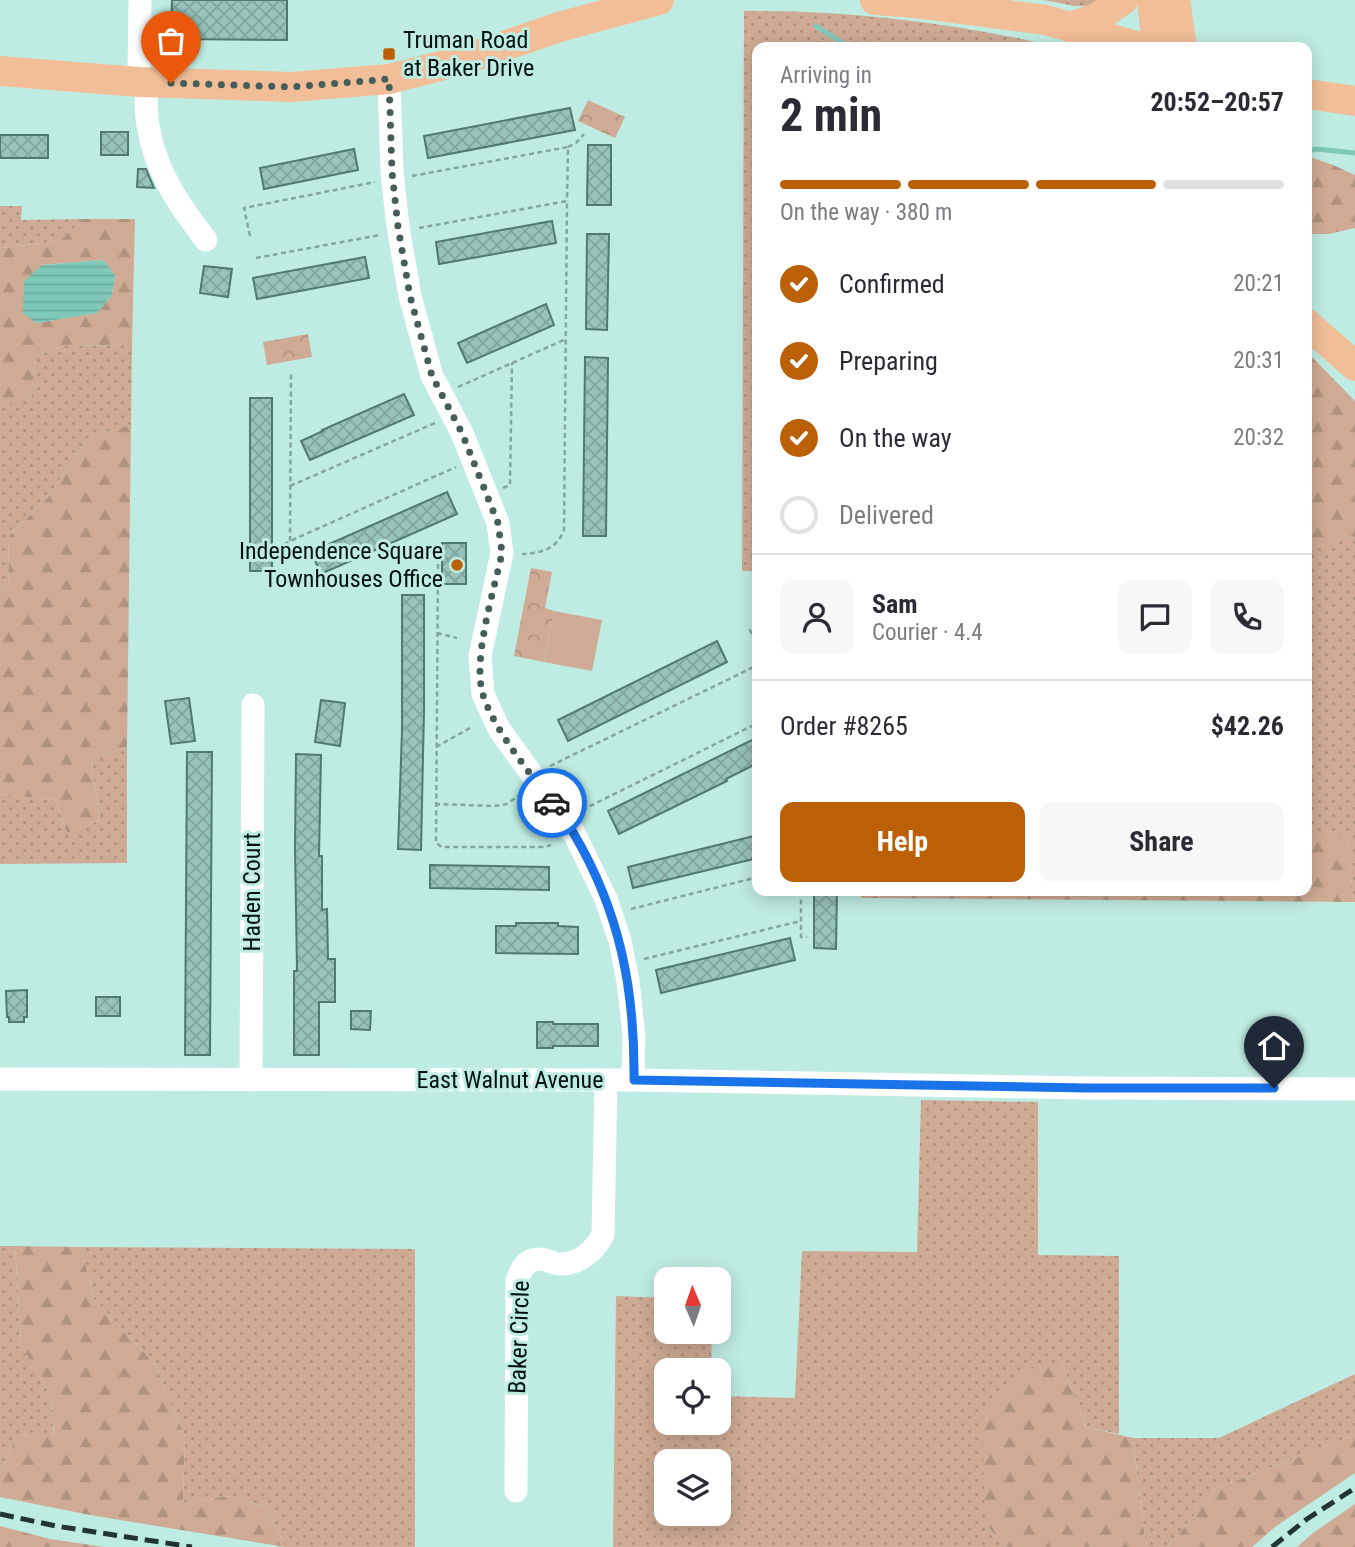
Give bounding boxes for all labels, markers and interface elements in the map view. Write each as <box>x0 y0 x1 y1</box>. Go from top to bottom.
pin <box>141 11 201 83</box>
icon: bag <box>152 22 190 60</box>
place label: Truman Road at Baker Drive <box>403 26 534 82</box>
marker: Truman Road at Baker Drive <box>381 46 397 62</box>
text: Arriving in <box>780 62 872 89</box>
text: 20:52–20:57 <box>1150 87 1284 117</box>
text: 2 min <box>780 88 882 142</box>
text: On the way · 380 m <box>780 199 952 226</box>
icon: check <box>780 265 818 303</box>
text: Confirmed <box>839 269 945 299</box>
text: 20:21 <box>1233 270 1284 297</box>
icon: check <box>780 342 818 380</box>
text: Preparing <box>839 346 938 376</box>
text: 20:31 <box>1233 347 1284 374</box>
icon: check <box>780 419 818 457</box>
text: On the way <box>839 423 952 453</box>
text: 20:32 <box>1233 424 1284 451</box>
text: Delivered <box>839 500 934 530</box>
place label: Independence Square Townhouses Office <box>239 537 443 593</box>
marker: Independence Square Townhouses Office <box>449 557 465 573</box>
button: person <box>780 580 854 654</box>
button: chat <box>1118 580 1192 654</box>
button: phone <box>1210 580 1284 654</box>
text: Sam <box>872 589 918 619</box>
text: Courier · 4.4 <box>872 619 983 646</box>
text: Order #8265 <box>780 711 908 741</box>
text: $42.26 <box>1211 711 1284 741</box>
courier <box>517 768 587 838</box>
icon: car <box>533 784 571 822</box>
button: Help <box>780 802 1025 882</box>
button: Share <box>1039 802 1284 882</box>
street label: Haden Court <box>238 833 266 951</box>
pin <box>1244 1016 1304 1088</box>
icon: home <box>1255 1027 1293 1065</box>
street label: East Walnut Avenue <box>417 1066 603 1094</box>
north arrow <box>654 1267 732 1344</box>
map controls <box>654 1267 731 1526</box>
street label: Baker Circle <box>503 1280 535 1394</box>
button: locate <box>654 1358 731 1435</box>
button: layers <box>654 1449 731 1526</box>

